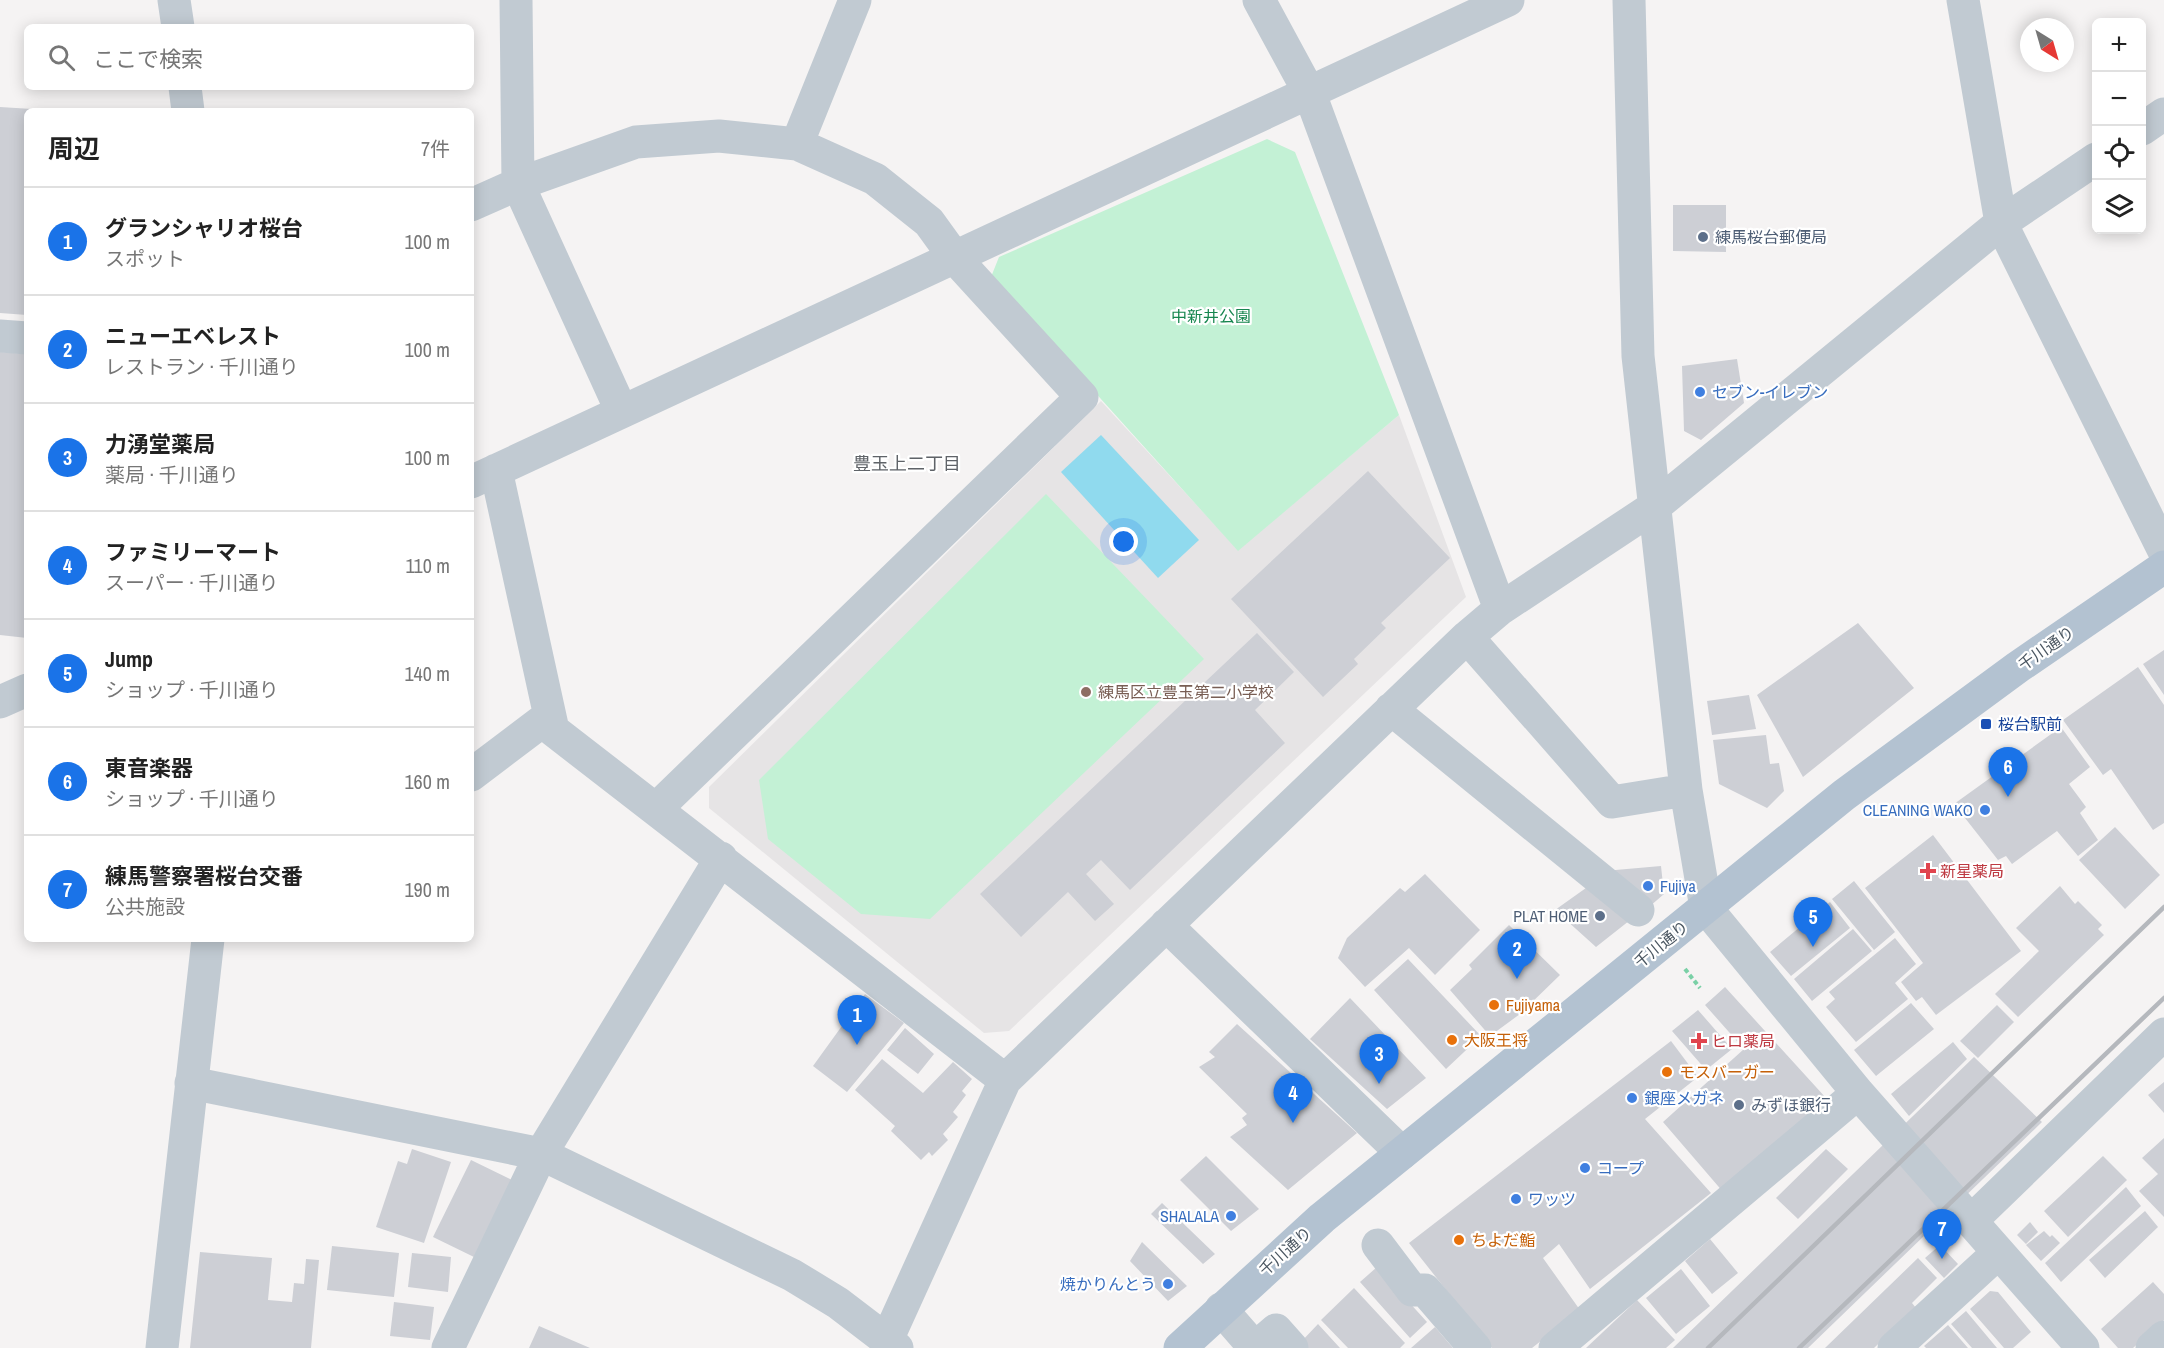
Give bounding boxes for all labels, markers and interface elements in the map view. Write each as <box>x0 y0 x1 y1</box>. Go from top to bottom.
north arrow <box>2020 18 2074 72</box>
map controls <box>2092 18 2146 234</box>
button: + <box>2092 18 2146 72</box>
search box <box>24 24 474 90</box>
icon: search <box>45 41 78 74</box>
text: ここで検索 <box>93 44 203 74</box>
button: − <box>2092 72 2146 126</box>
button: locate <box>2092 126 2146 180</box>
text: 周辺 <box>48 131 100 166</box>
text: 7件 <box>421 135 450 162</box>
button: layers <box>2092 180 2146 234</box>
text: グランシャリオ桜台 <box>105 213 303 243</box>
place label: 練馬桜台郵便局 <box>1715 226 1827 248</box>
text: 1 <box>63 228 72 255</box>
text: 100 m <box>404 228 450 255</box>
marker: 練馬桜台郵便局 <box>1696 230 1710 244</box>
text: スポット <box>105 245 185 272</box>
park label: 中新井公園 <box>1171 305 1251 327</box>
text: ニューエベレスト <box>105 321 281 351</box>
text: 2 <box>63 336 72 363</box>
text: 100 m <box>404 336 450 363</box>
text: レストラン · 千川通り <box>105 353 299 380</box>
place label: セブン-イレブン <box>1712 381 1828 403</box>
marker: セブン-イレブン <box>1693 385 1707 399</box>
text: 力湧堂薬局 <box>105 429 215 459</box>
text: 3 <box>63 444 72 471</box>
text: 100 m <box>404 444 450 471</box>
district label: 豊玉上二丁目 <box>853 451 961 476</box>
text: 薬局 · 千川通り <box>105 461 239 488</box>
your location <box>1109 527 1138 556</box>
text: ファミリーマート <box>105 537 281 567</box>
text: 4 <box>63 552 72 579</box>
text: 110 m <box>406 552 450 579</box>
text: スーパー · 千川通り <box>105 569 278 596</box>
street label: 千川通り <box>2013 621 2079 675</box>
text: Jump <box>105 644 153 674</box>
text: 5 <box>63 660 72 687</box>
text: 140 m <box>404 660 450 687</box>
text: ショップ · 千川通り <box>105 676 279 703</box>
place label: 練馬区立豊玉第二小学校 <box>1098 681 1274 703</box>
marker: 練馬区立豊玉第二小学校 <box>1079 685 1093 699</box>
place label: 桜台駅前 <box>1998 713 2062 735</box>
marker: 桜台駅前 <box>1979 717 1993 731</box>
pin: 6 <box>1988 748 2028 797</box>
text: 東音楽器 <box>105 753 193 783</box>
text: 6 <box>63 768 72 795</box>
text: 160 m <box>404 768 450 795</box>
text: ショップ · 千川通り <box>105 785 279 812</box>
place label: CLEANING WAKO <box>1863 799 1973 821</box>
marker: CLEANING WAKO <box>1978 803 1992 817</box>
place label: 新星薬局 <box>1940 860 2004 882</box>
text: 練馬警察署桜台交番 <box>105 861 303 891</box>
marker: 新星薬局 <box>1921 864 1935 878</box>
place label: Fujiya <box>1660 875 1696 897</box>
text: 7 <box>63 876 72 903</box>
text: 190 m <box>404 876 450 903</box>
marker: Fujiya <box>1641 879 1655 893</box>
text: 公共施設 <box>105 893 185 920</box>
pin: 5 <box>1794 898 1832 947</box>
place label: PLAT HOME <box>1513 905 1588 927</box>
marker: PLAT HOME <box>1593 909 1607 923</box>
street label: 千川通り <box>1629 915 1693 973</box>
pin: 2 <box>1498 930 1537 979</box>
place label: Fujiyama <box>1506 994 1561 1016</box>
pin: 1 <box>838 996 876 1045</box>
marker: Fujiyama <box>1487 998 1501 1012</box>
place label: 大阪王将 <box>1464 1029 1528 1051</box>
place label: ヒロ薬局 <box>1711 1030 1775 1052</box>
marker: 大阪王将 <box>1445 1033 1459 1047</box>
pin: 3 <box>1360 1034 1398 1084</box>
marker: ヒロ薬局 <box>1692 1034 1706 1048</box>
place label: モスバーガー <box>1679 1061 1775 1083</box>
marker: モスバーガー <box>1660 1065 1674 1079</box>
pin: 4 <box>1274 1074 1312 1123</box>
place label: 銀座メガネ <box>1644 1087 1724 1109</box>
marker: 銀座メガネ <box>1625 1091 1639 1105</box>
place label: みずほ銀行 <box>1751 1094 1831 1116</box>
marker: みずほ銀行 <box>1732 1098 1746 1112</box>
place label: コープ <box>1597 1157 1644 1179</box>
marker: コープ <box>1578 1161 1592 1175</box>
place label: ワッツ <box>1528 1188 1576 1210</box>
marker: ワッツ <box>1509 1192 1523 1206</box>
place label: SHALALA <box>1160 1205 1219 1227</box>
marker: SHALALA <box>1224 1209 1238 1223</box>
pin: 7 <box>1922 1210 1962 1259</box>
street label: 千川通り <box>1254 1221 1316 1281</box>
place label: ちよだ鮨 <box>1471 1229 1535 1251</box>
marker: ちよだ鮨 <box>1452 1233 1466 1247</box>
place label: 焼かりんとう <box>1060 1273 1156 1295</box>
marker: 焼かりんとう <box>1161 1277 1175 1291</box>

